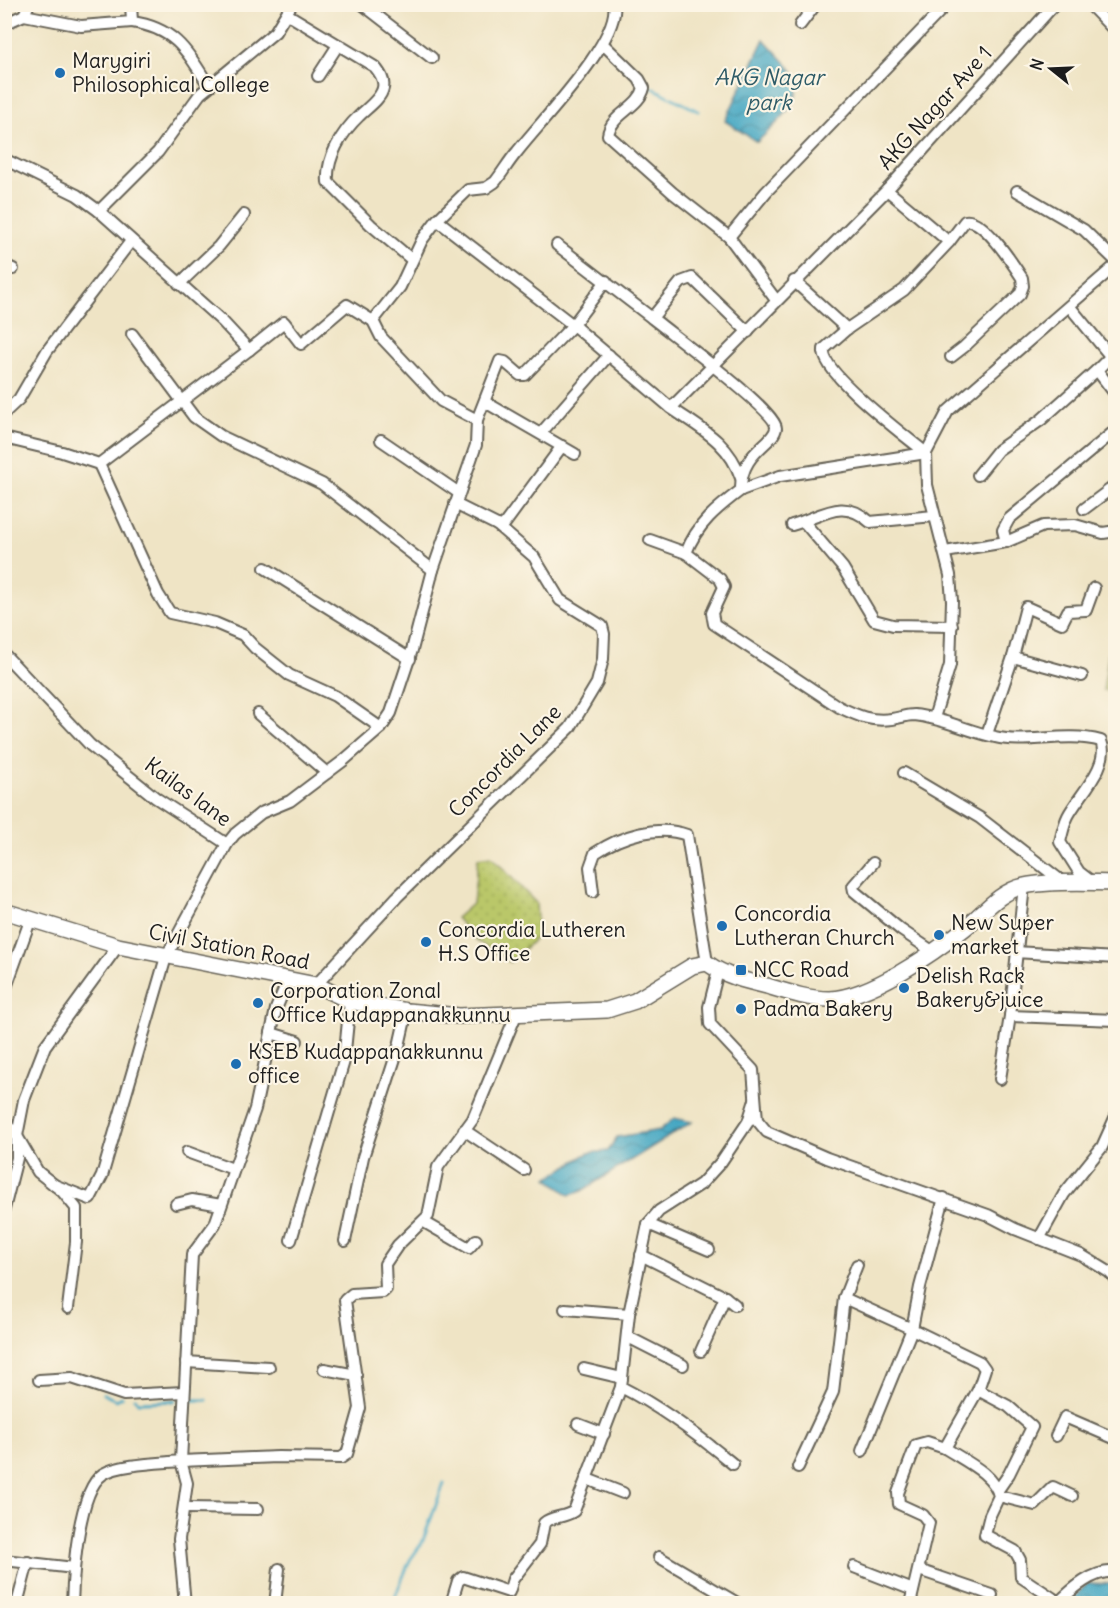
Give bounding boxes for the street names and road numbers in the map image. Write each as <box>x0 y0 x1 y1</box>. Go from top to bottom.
street label: AKG Nagar Ave 1 <box>872 40 997 175</box>
street label: Concordia Lane <box>442 698 567 823</box>
street label: Kailas lane <box>140 751 237 832</box>
street label: Civil Station Road <box>146 918 312 975</box>

